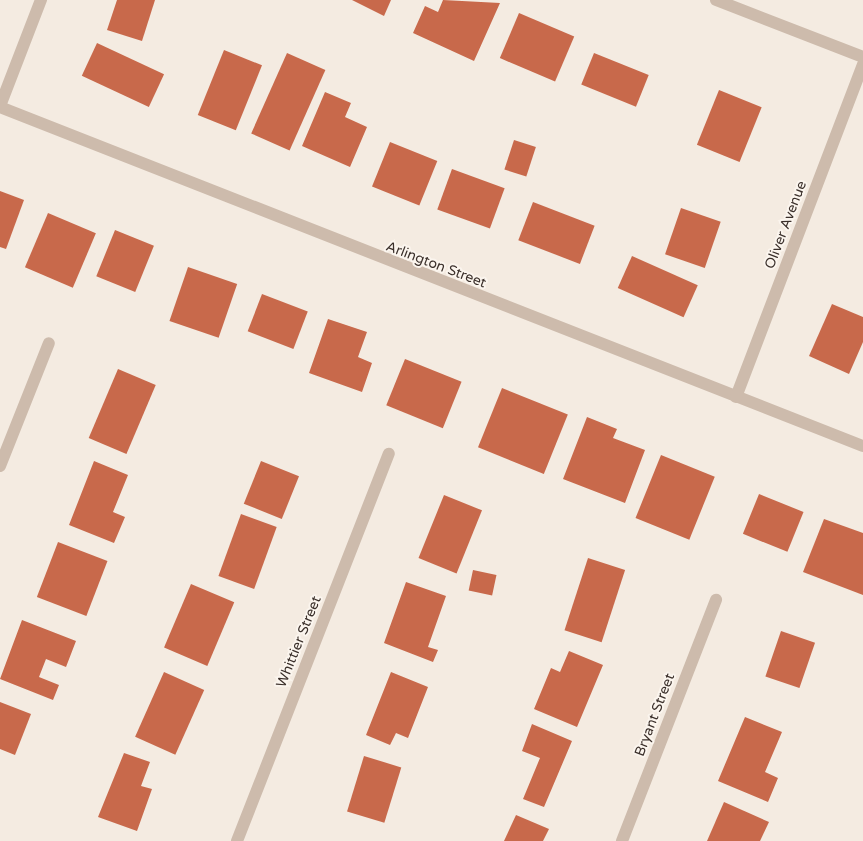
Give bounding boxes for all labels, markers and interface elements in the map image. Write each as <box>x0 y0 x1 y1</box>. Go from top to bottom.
street label: Oliver Avenue <box>762 179 810 271</box>
street label: Arlington Street <box>384 238 488 292</box>
street label: Whittier Street <box>273 594 325 690</box>
street label: Bryant Street <box>631 671 679 759</box>

